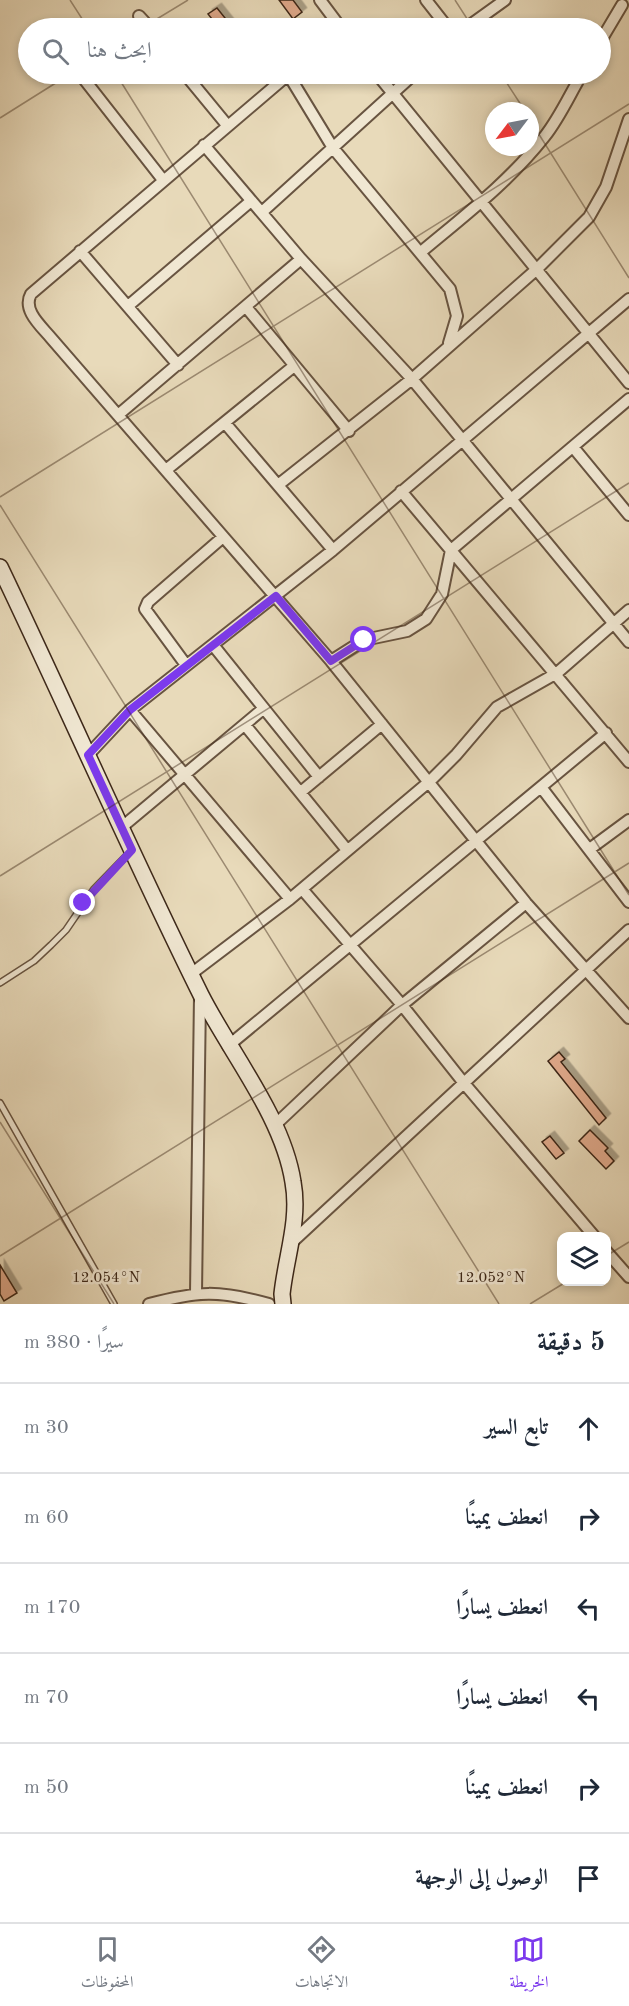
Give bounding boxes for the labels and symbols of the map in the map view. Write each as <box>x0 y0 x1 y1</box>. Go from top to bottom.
north arrow <box>485 102 539 156</box>
route start <box>350 626 376 652</box>
route end <box>69 889 95 915</box>
text: 12.054°N <box>72 1271 140 1286</box>
text: 12.052°N <box>457 1271 525 1286</box>

